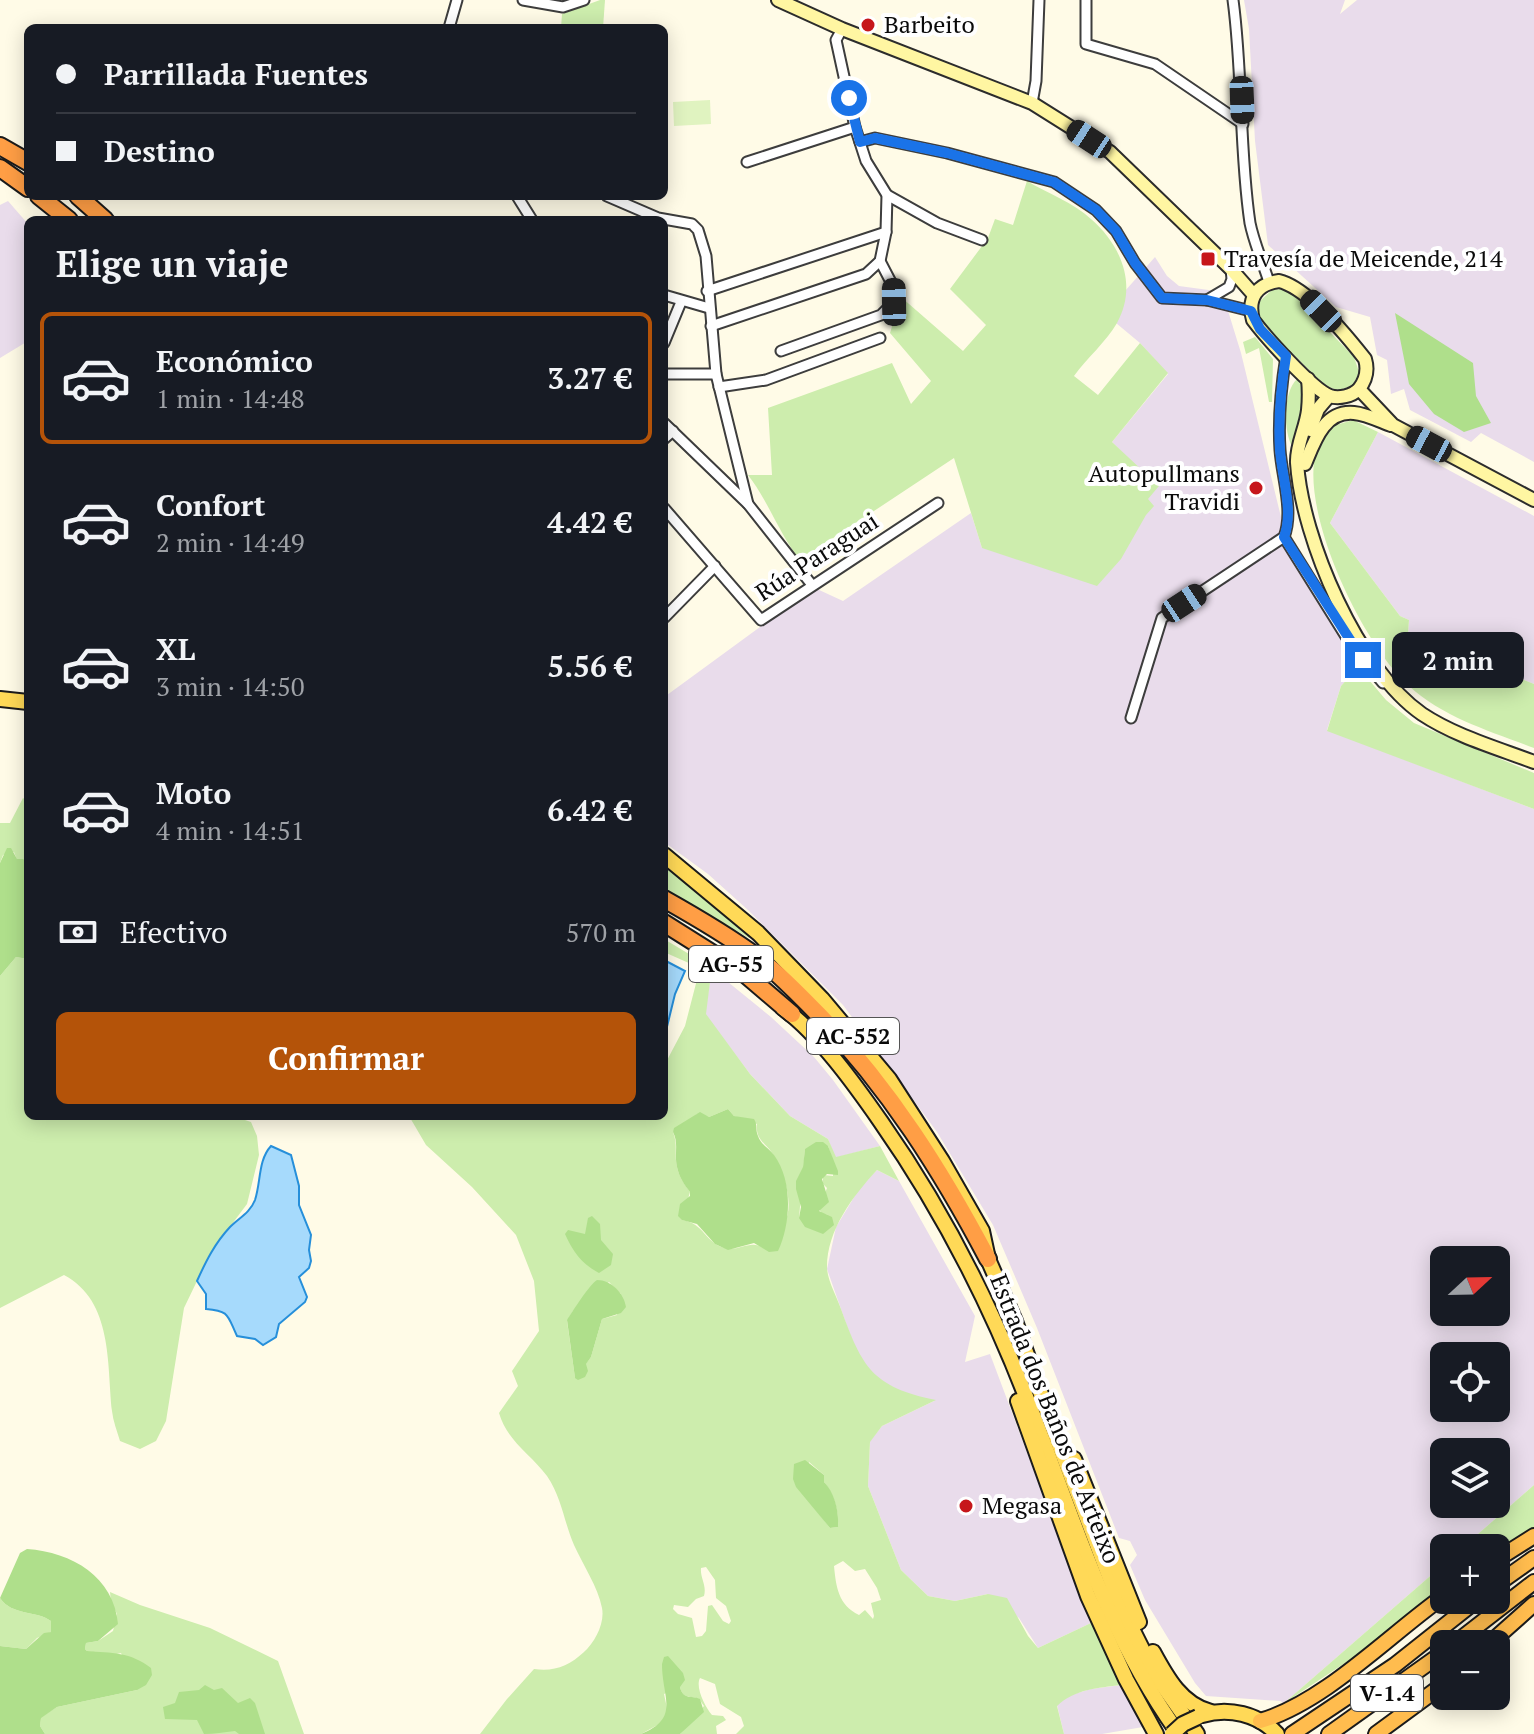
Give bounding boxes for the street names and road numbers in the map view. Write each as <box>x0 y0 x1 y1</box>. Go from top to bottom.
street label: Rúa Paraguai <box>749 504 884 608</box>
road number: AG-55 <box>689 946 773 982</box>
road number: AC-552 <box>807 1018 899 1054</box>
street label: Estrada dos Baños de Arteixo <box>983 1269 1129 1568</box>
road number: V-1.4 <box>1351 1675 1423 1711</box>

